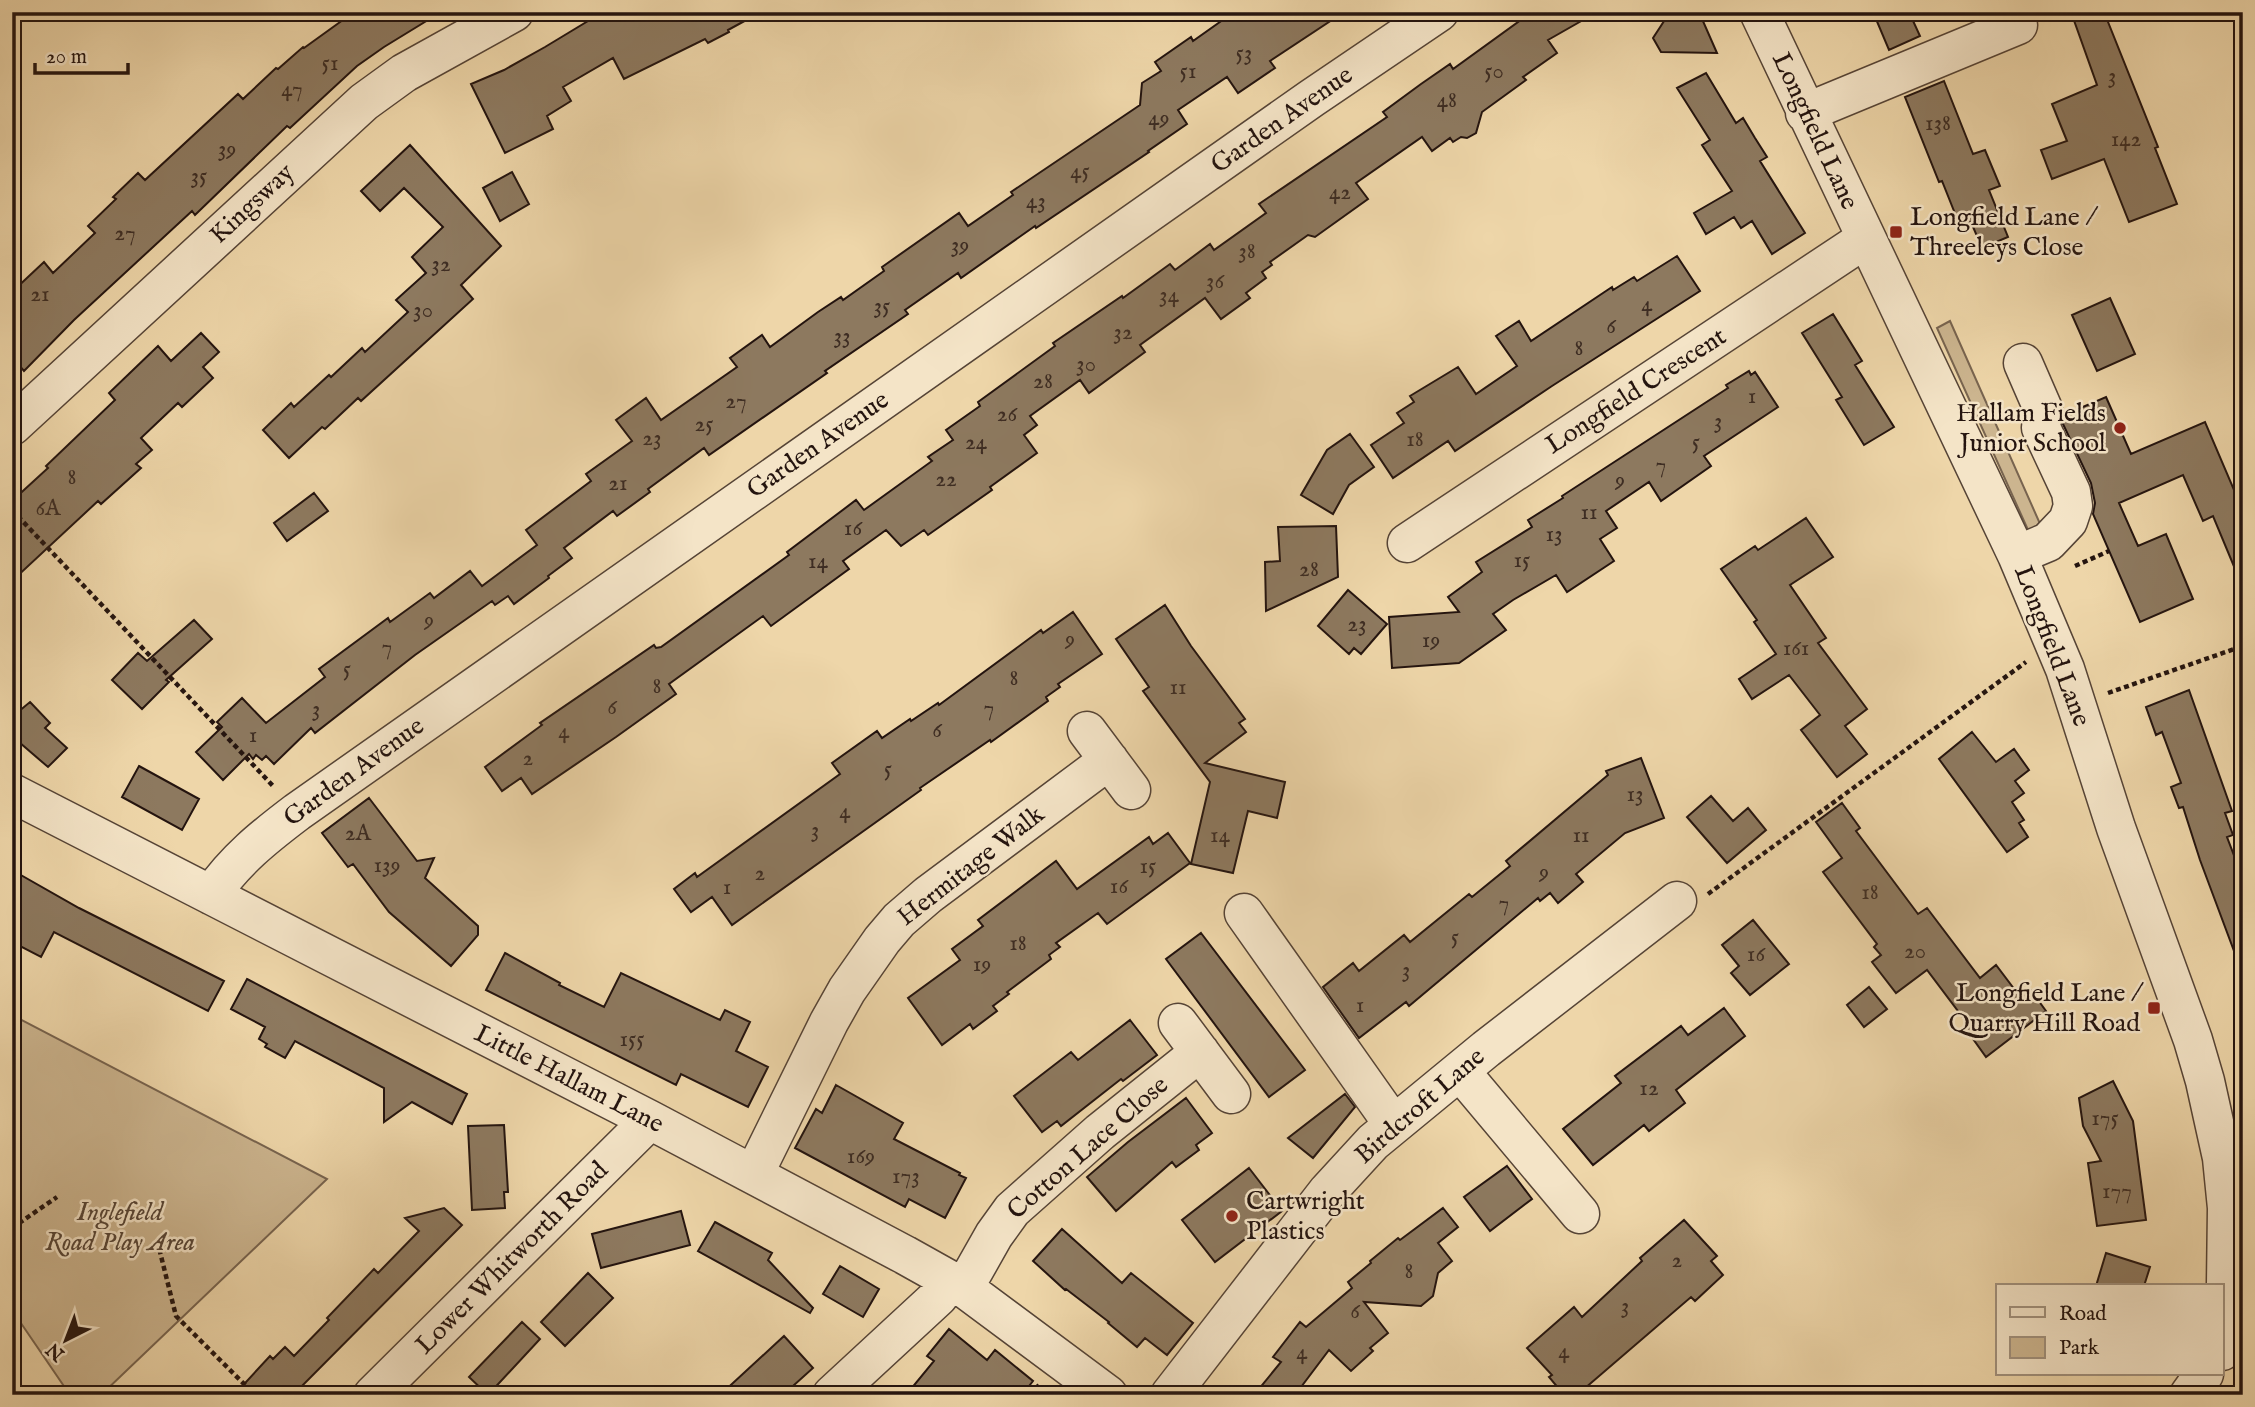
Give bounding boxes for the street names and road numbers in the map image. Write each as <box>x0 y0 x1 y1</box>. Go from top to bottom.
street label: Longfield Lane <box>1764 47 1866 215</box>
street label: Garden Avenue <box>1204 59 1360 181</box>
street label: Kingsway <box>203 156 301 251</box>
street label: Longfield Crescent <box>1539 320 1733 462</box>
street label: Garden Avenue <box>740 384 896 506</box>
street label: Longfield Lane <box>2006 561 2098 731</box>
street label: Garden Avenue <box>277 710 431 834</box>
street label: Hermitage Walk <box>891 798 1052 934</box>
street label: Little Hallam Lane <box>469 1017 669 1141</box>
street label: Birdcroft Lane <box>1348 1040 1492 1172</box>
street label: Cotton Lace Close <box>1001 1069 1175 1227</box>
street label: Lower Whitworth Road <box>408 1154 616 1362</box>

